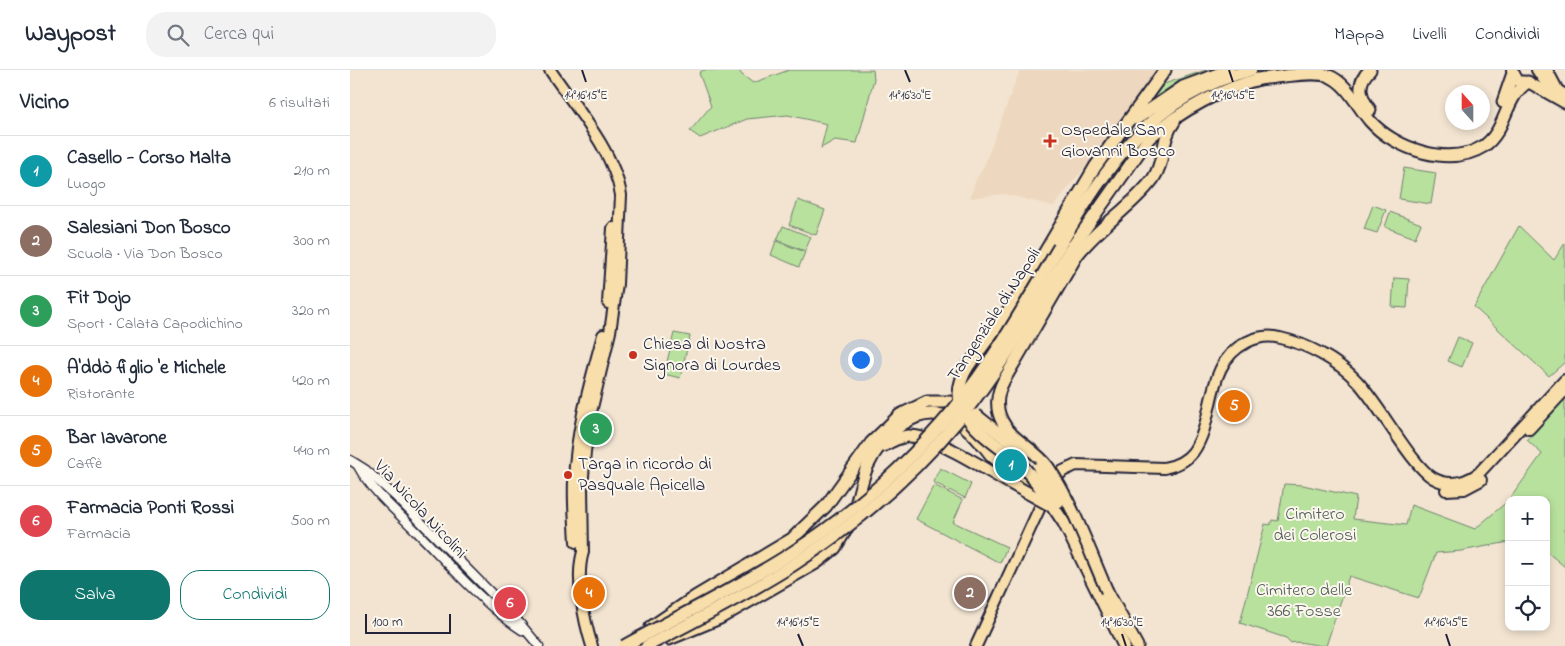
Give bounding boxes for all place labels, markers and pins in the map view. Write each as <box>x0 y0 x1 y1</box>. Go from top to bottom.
place label: Ospedale San Giovanni Bosco <box>1061 118 1175 165</box>
marker: Ospedale San Giovanni Bosco <box>1043 134 1057 148</box>
place label: Chiesa di Nostra Signora di Lourdes <box>643 332 781 380</box>
marker: Chiesa di Nostra Signora di Lourdes <box>627 349 639 361</box>
pin: 5 <box>1218 387 1250 425</box>
pin: 3 <box>580 410 612 448</box>
pin: 1 <box>995 446 1027 484</box>
place label: Targa in ricordo di Pasquale Apicella <box>578 452 712 499</box>
marker: Targa in ricordo di Pasquale Apicella <box>562 469 574 481</box>
pin: 4 <box>573 574 605 612</box>
pin: 2 <box>954 574 986 612</box>
pin: 6 <box>494 584 526 622</box>

